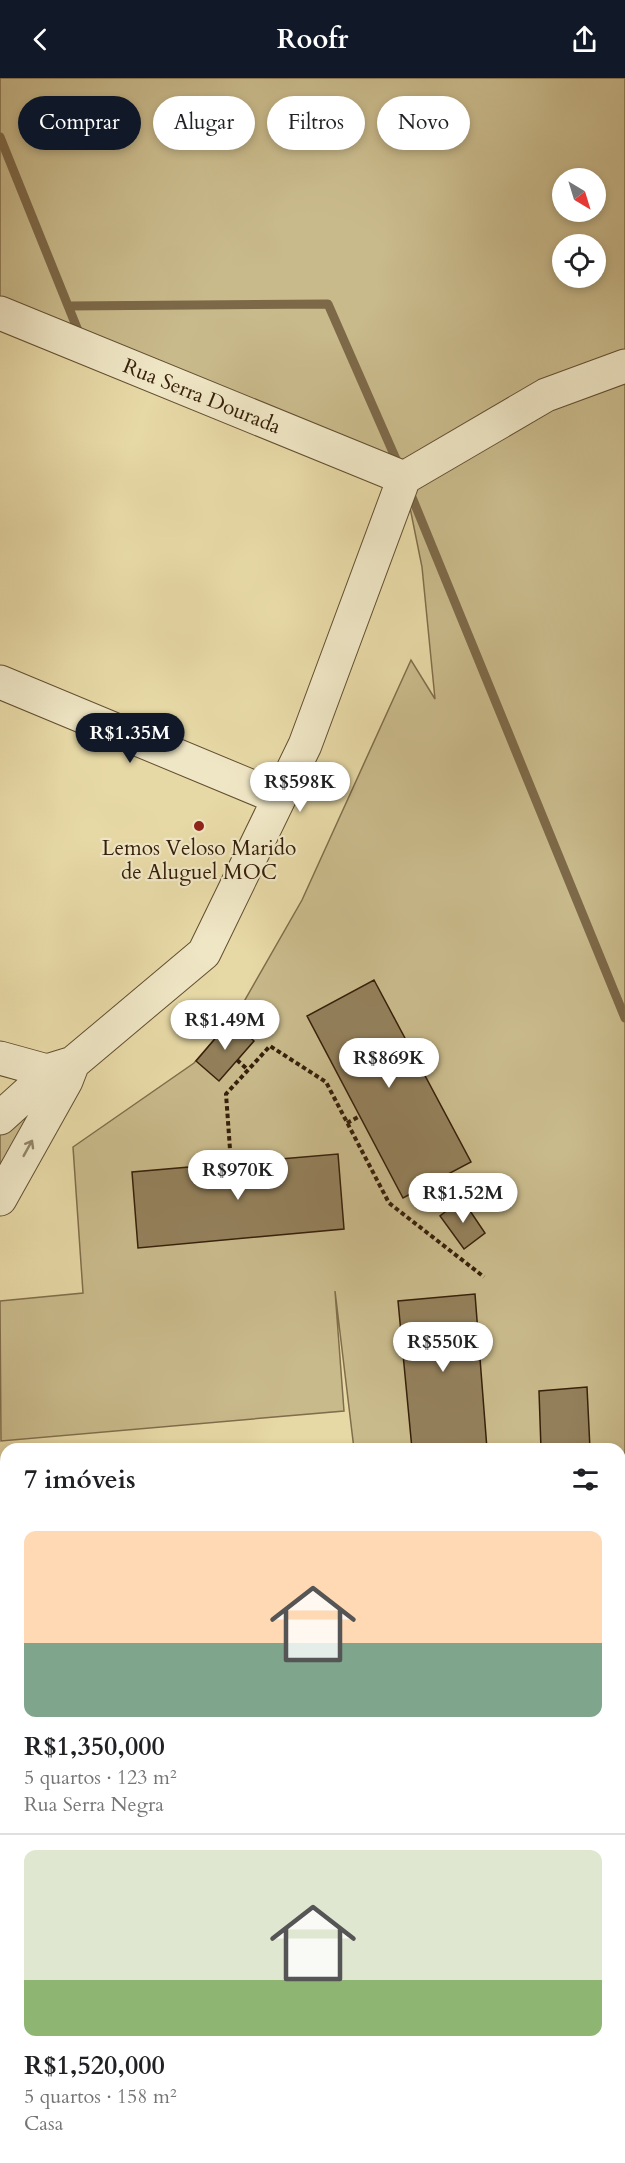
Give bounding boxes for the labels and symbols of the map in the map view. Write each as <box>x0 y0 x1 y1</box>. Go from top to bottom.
north arrow <box>552 168 606 222</box>
street label: Rua Serra Dourada <box>119 352 285 441</box>
pin: R$1.35M <box>75 713 185 764</box>
pin: R$598K <box>251 762 349 813</box>
marker: Lemos Veloso Marido de Aluguel MOC <box>192 819 206 833</box>
place label: Lemos Veloso Marido de Aluguel MOC <box>102 834 296 887</box>
pin: R$1.49M <box>170 1000 280 1051</box>
pin: R$869K <box>340 1038 438 1089</box>
one-way arrow <box>22 1140 34 1157</box>
pin: R$970K <box>189 1150 287 1201</box>
pin: R$1.52M <box>408 1173 518 1224</box>
pin: R$550K <box>394 1322 492 1373</box>

